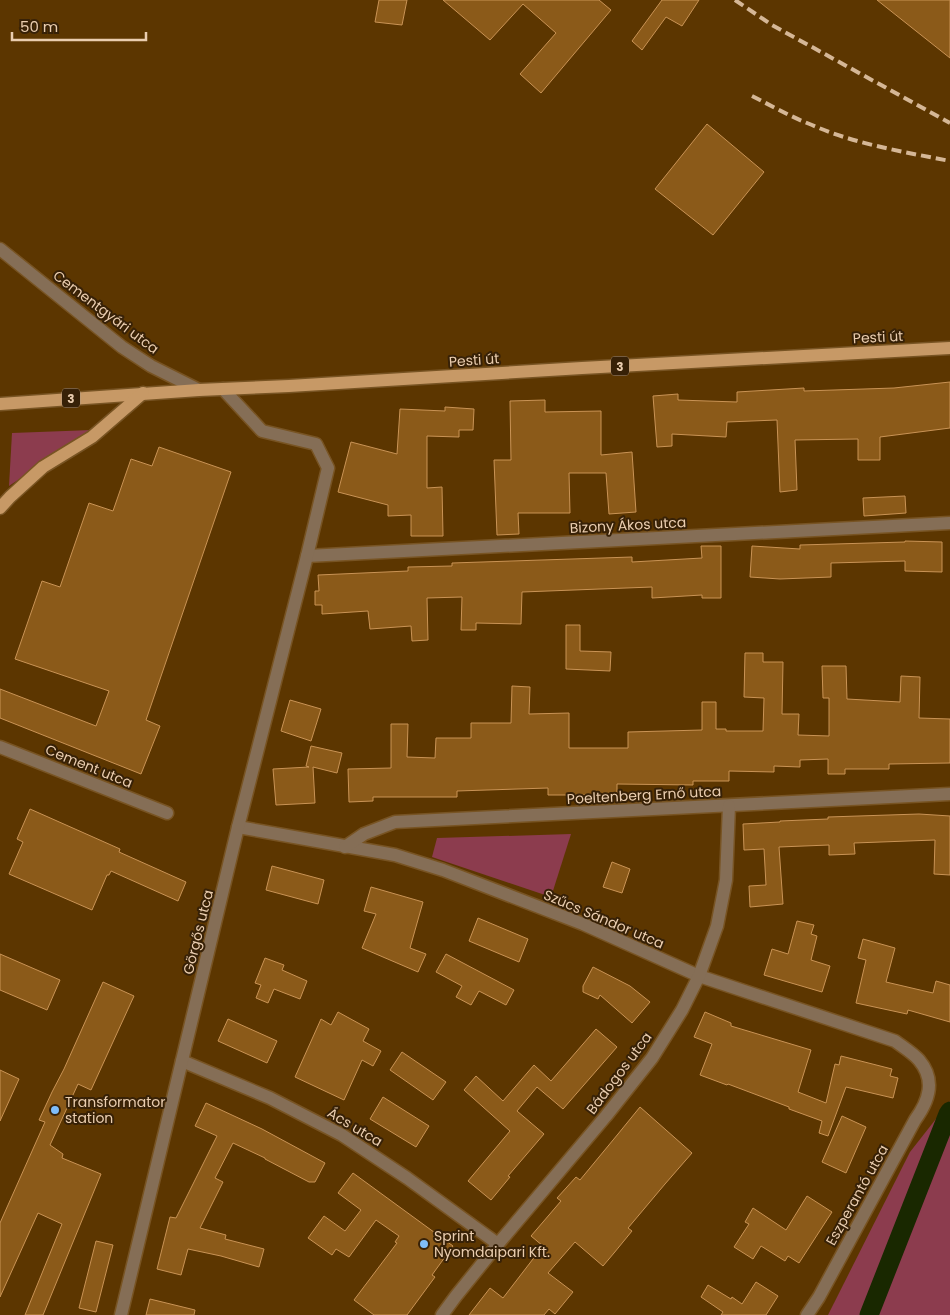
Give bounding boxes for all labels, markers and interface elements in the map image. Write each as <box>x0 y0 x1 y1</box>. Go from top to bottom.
scale bar <box>12 10 146 42</box>
text: 50 m <box>20 16 58 37</box>
street label: Cementgyári utca <box>49 266 163 358</box>
street label: Pesti út <box>852 326 904 348</box>
street label: Pesti út <box>448 348 500 372</box>
road number: 3 <box>611 356 629 376</box>
road number: 3 <box>62 388 80 408</box>
street label: Bizony Ákos utca <box>569 512 687 538</box>
street label: Cement utca <box>42 739 136 793</box>
street label: Poeltenberg Ernő utca <box>566 781 722 809</box>
street label: Szűcs Sándor utca <box>541 885 667 953</box>
street label: Görgős utca <box>178 888 218 976</box>
street label: Bádogos utca <box>582 1028 656 1118</box>
place label: Transformator station <box>65 1092 165 1128</box>
street label: Ács utca <box>324 1103 386 1151</box>
marker: Transformator station <box>49 1104 61 1116</box>
street label: Eszperantó utca <box>821 1141 893 1249</box>
place label: Sprint Nyomdaipari Kft. <box>434 1226 550 1262</box>
marker: Sprint Nyomdaipari Kft. <box>418 1238 430 1250</box>

